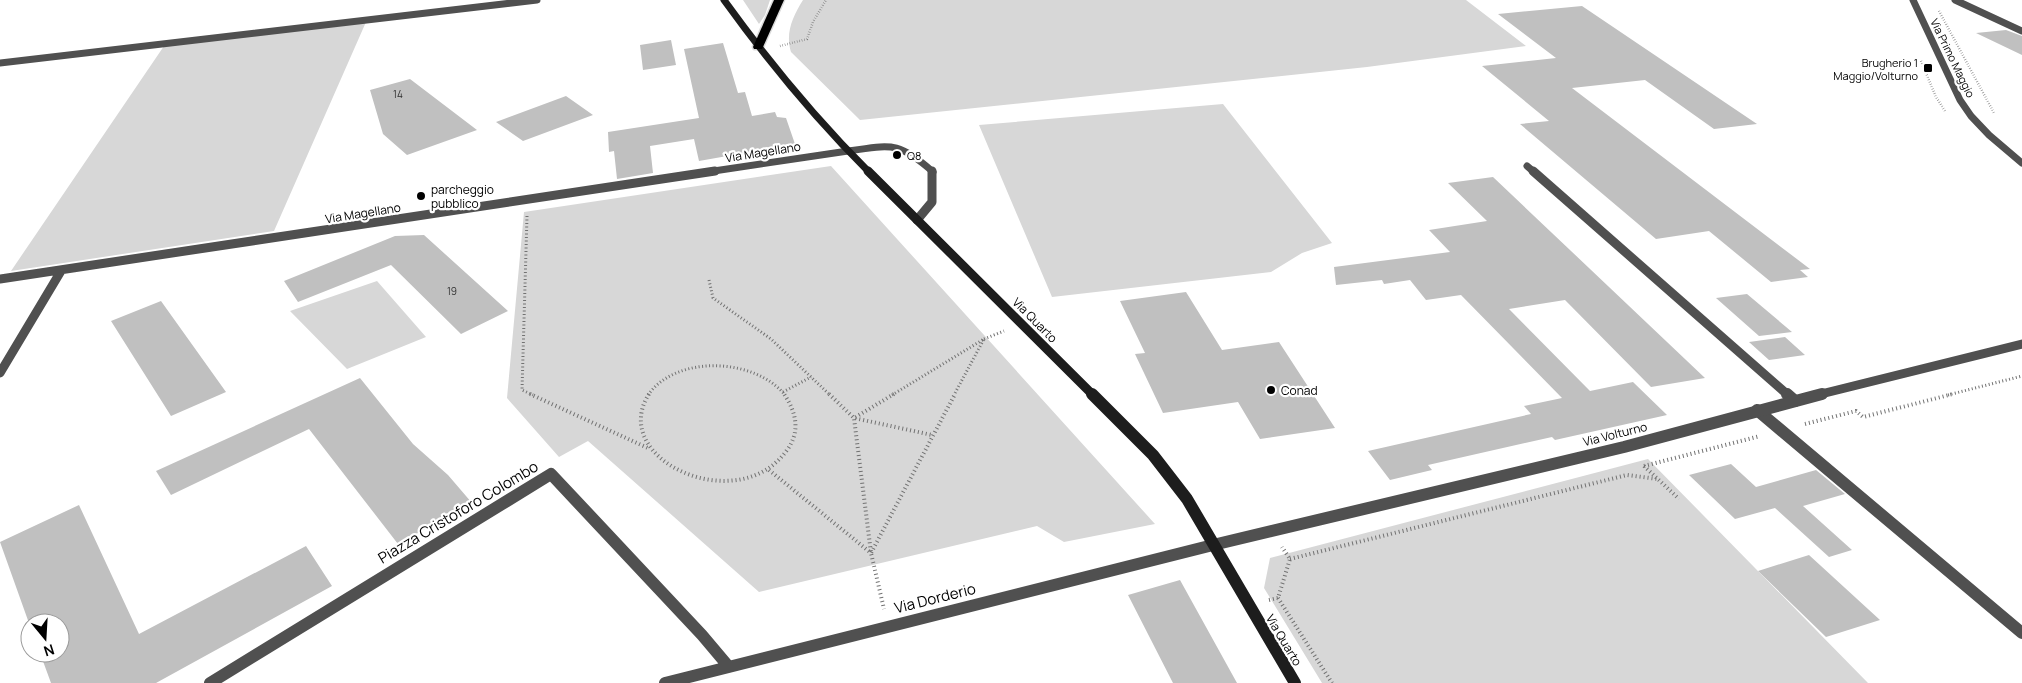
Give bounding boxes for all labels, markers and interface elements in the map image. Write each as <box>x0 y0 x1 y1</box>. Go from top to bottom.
street label: Via Primo Maggio <box>1927 16 1979 100</box>
place label: Brugherio 1 Maggio/Volturno <box>1833 55 1918 83</box>
marker: Brugherio 1 Maggio/Volturno <box>1922 62 1934 74</box>
house number: 14 <box>393 87 403 101</box>
street label: Via Magellano <box>724 138 802 166</box>
place label: Q8 <box>907 148 921 163</box>
marker: Q8 <box>891 149 903 161</box>
place label: parcheggio pubblico <box>431 181 494 212</box>
marker: parcheggio pubblico <box>415 190 427 202</box>
street label: Via Magellano <box>324 199 402 227</box>
house number: 19 <box>447 284 457 298</box>
street label: Via Quarto <box>1009 294 1061 346</box>
place label: Conad <box>1281 382 1318 399</box>
marker: Conad <box>1265 384 1277 396</box>
street label: Via Volturno <box>1581 418 1649 450</box>
street label: Piazza Cristoforo Colombo <box>374 456 542 568</box>
street label: Via Dorderio <box>892 578 978 618</box>
street label: Via Quarto <box>1262 611 1306 669</box>
north arrow <box>20 613 70 663</box>
text: N <box>41 640 57 661</box>

